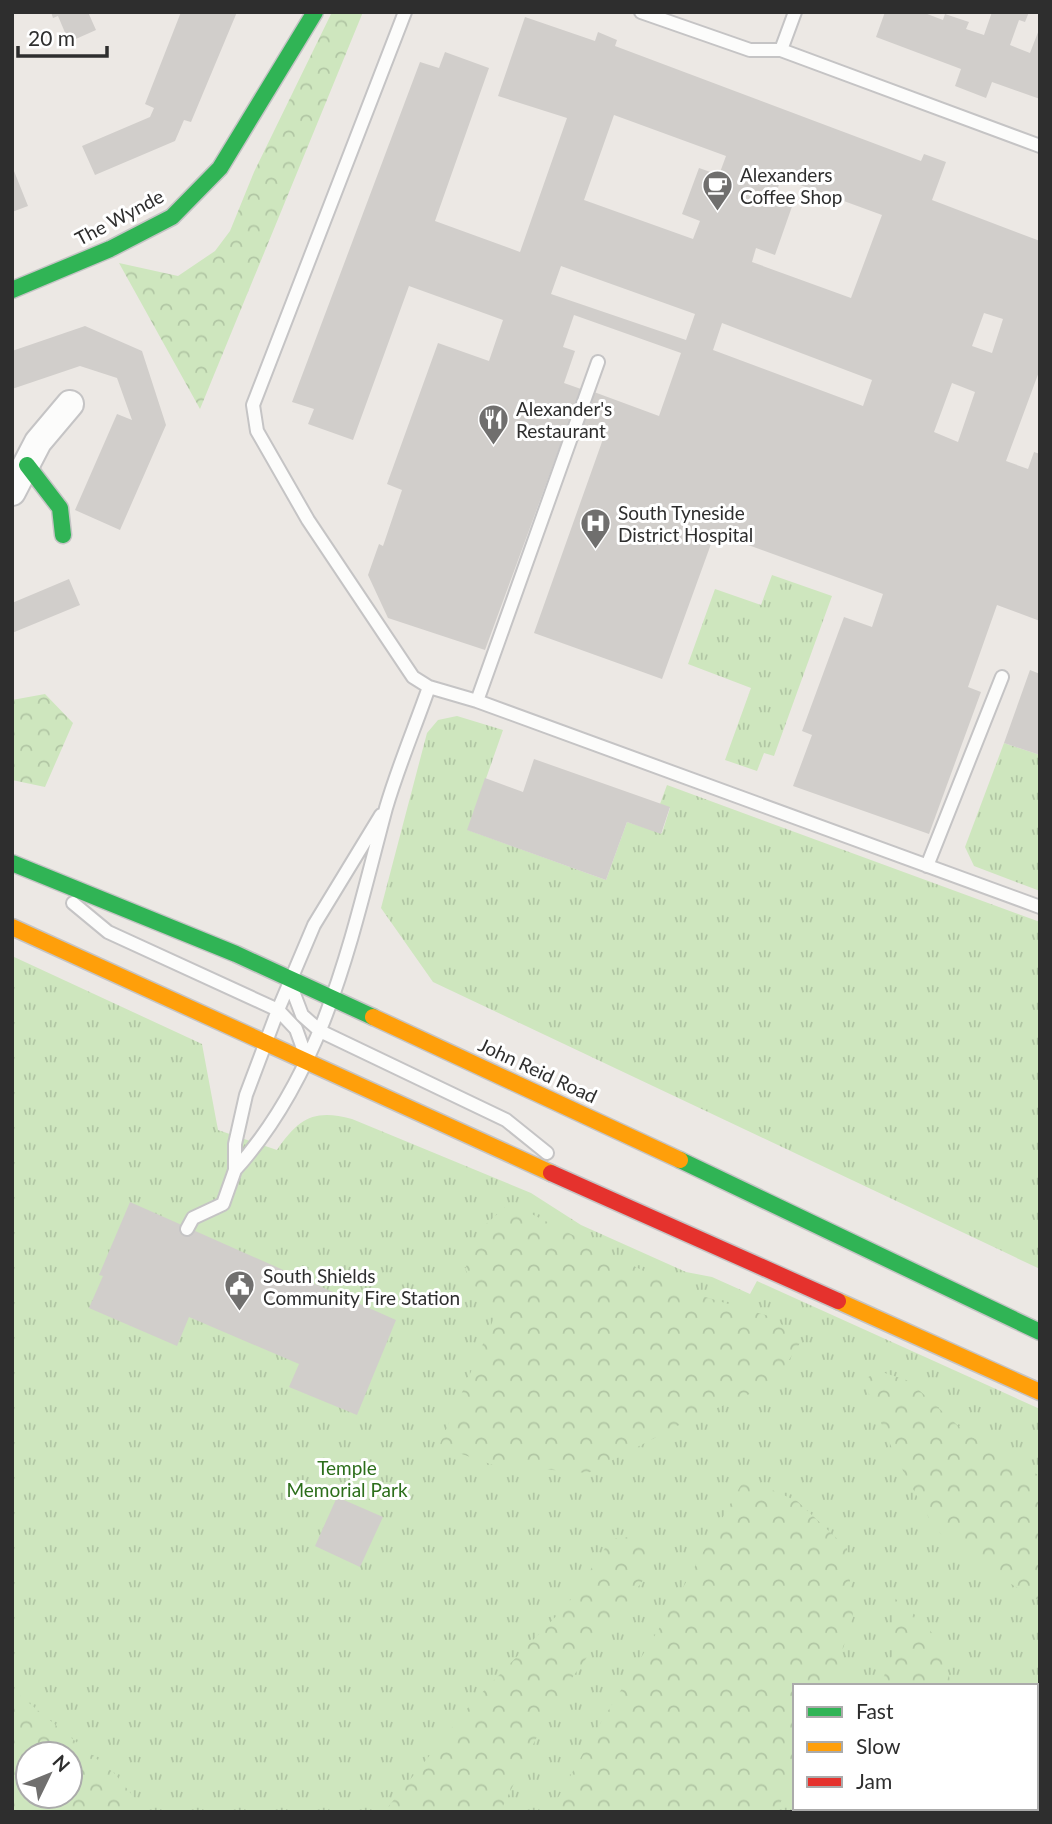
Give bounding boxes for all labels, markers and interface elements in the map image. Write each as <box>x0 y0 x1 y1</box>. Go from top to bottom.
scale bar <box>18 14 107 58</box>
text: 20 m <box>28 25 75 50</box>
place label: Alexanders Coffee Shop <box>740 163 843 208</box>
cafe icon: Alexanders Coffee Shop <box>700 168 734 212</box>
street label: The Wynde <box>71 184 167 250</box>
place label: Alexander's Restaurant <box>516 397 612 442</box>
restaurant icon: Alexander's Restaurant <box>476 402 510 446</box>
place label: South Tyneside District Hospital <box>618 501 753 546</box>
hospital icon: South Tyneside District Hospital <box>578 506 612 550</box>
street label: John Reid Road <box>475 1033 601 1107</box>
place label: South Shields Community Fire Station <box>263 1264 460 1309</box>
public building icon: South Shields Community Fire Station <box>223 1269 257 1313</box>
park label: Temple Memorial Park <box>286 1456 408 1501</box>
legend <box>793 1684 1038 1810</box>
text: Fast <box>856 1698 894 1723</box>
text: Slow <box>856 1733 901 1758</box>
north arrow <box>14 1740 84 1810</box>
text: N <box>48 1750 75 1776</box>
text: Jam <box>856 1768 892 1793</box>

